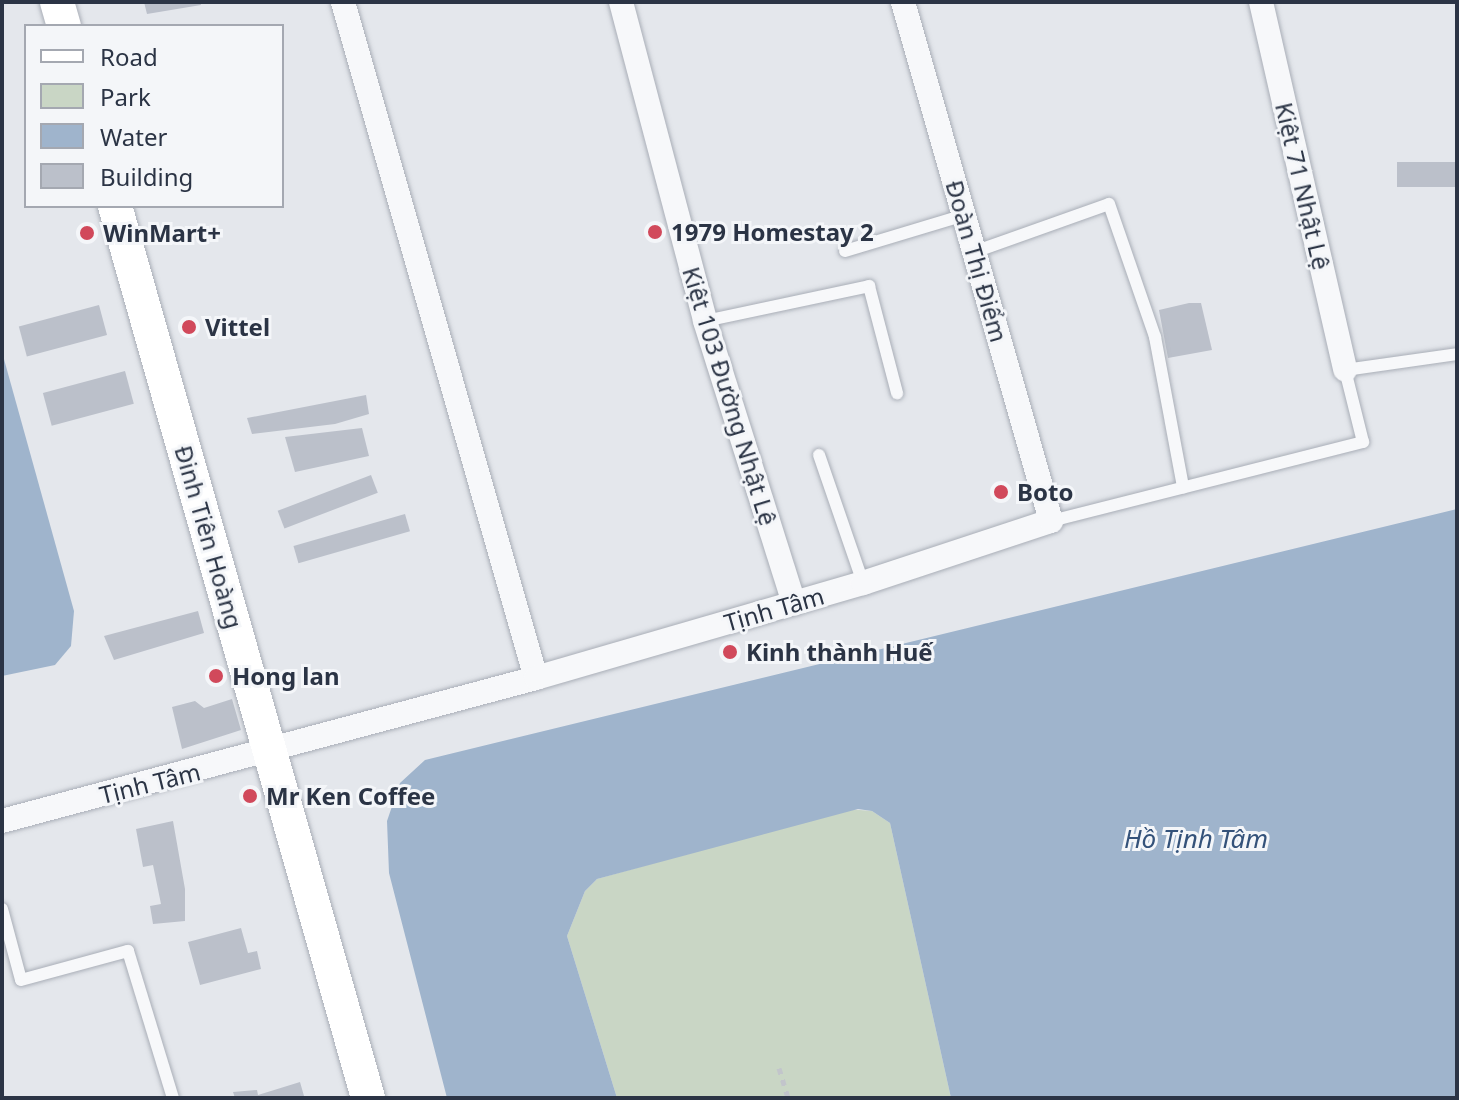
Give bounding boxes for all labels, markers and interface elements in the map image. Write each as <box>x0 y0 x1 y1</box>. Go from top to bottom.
legend <box>24 24 284 208</box>
text: Road <box>100 40 158 73</box>
text: Park <box>100 80 151 113</box>
street label: Kiệt 71 Nhật Lệ <box>1270 100 1336 272</box>
text: Water <box>100 120 167 153</box>
text: Building <box>100 160 193 193</box>
street label: Đoàn Thị Điểm <box>940 177 1014 345</box>
place label: 1979 Homestay 2 <box>671 218 874 246</box>
place label: WinMart+ <box>103 219 221 247</box>
marker: 1979 Homestay 2 <box>646 223 664 241</box>
marker: WinMart+ <box>78 224 96 242</box>
street label: Kiệt 103 Đường Nhật Lệ <box>677 263 783 529</box>
place label: Vittel <box>205 313 270 341</box>
marker: Vittel <box>180 318 198 336</box>
street label: Đinh Tiên Hoàng <box>169 442 249 632</box>
place label: Boto <box>1017 478 1073 506</box>
marker: Boto <box>992 483 1010 501</box>
street label: Tịnh Tâm <box>721 581 827 637</box>
place label: Kinh thành Huế <box>746 638 933 666</box>
marker: Kinh thành Huế <box>721 643 739 661</box>
place label: Hong lan <box>232 662 339 690</box>
marker: Hong lan <box>207 667 225 685</box>
street label: Tịnh Tâm <box>97 757 203 809</box>
place label: Mr Ken Coffee <box>266 782 435 810</box>
marker: Mr Ken Coffee <box>241 787 259 805</box>
water label: Hồ Tịnh Tâm <box>1124 823 1268 855</box>

